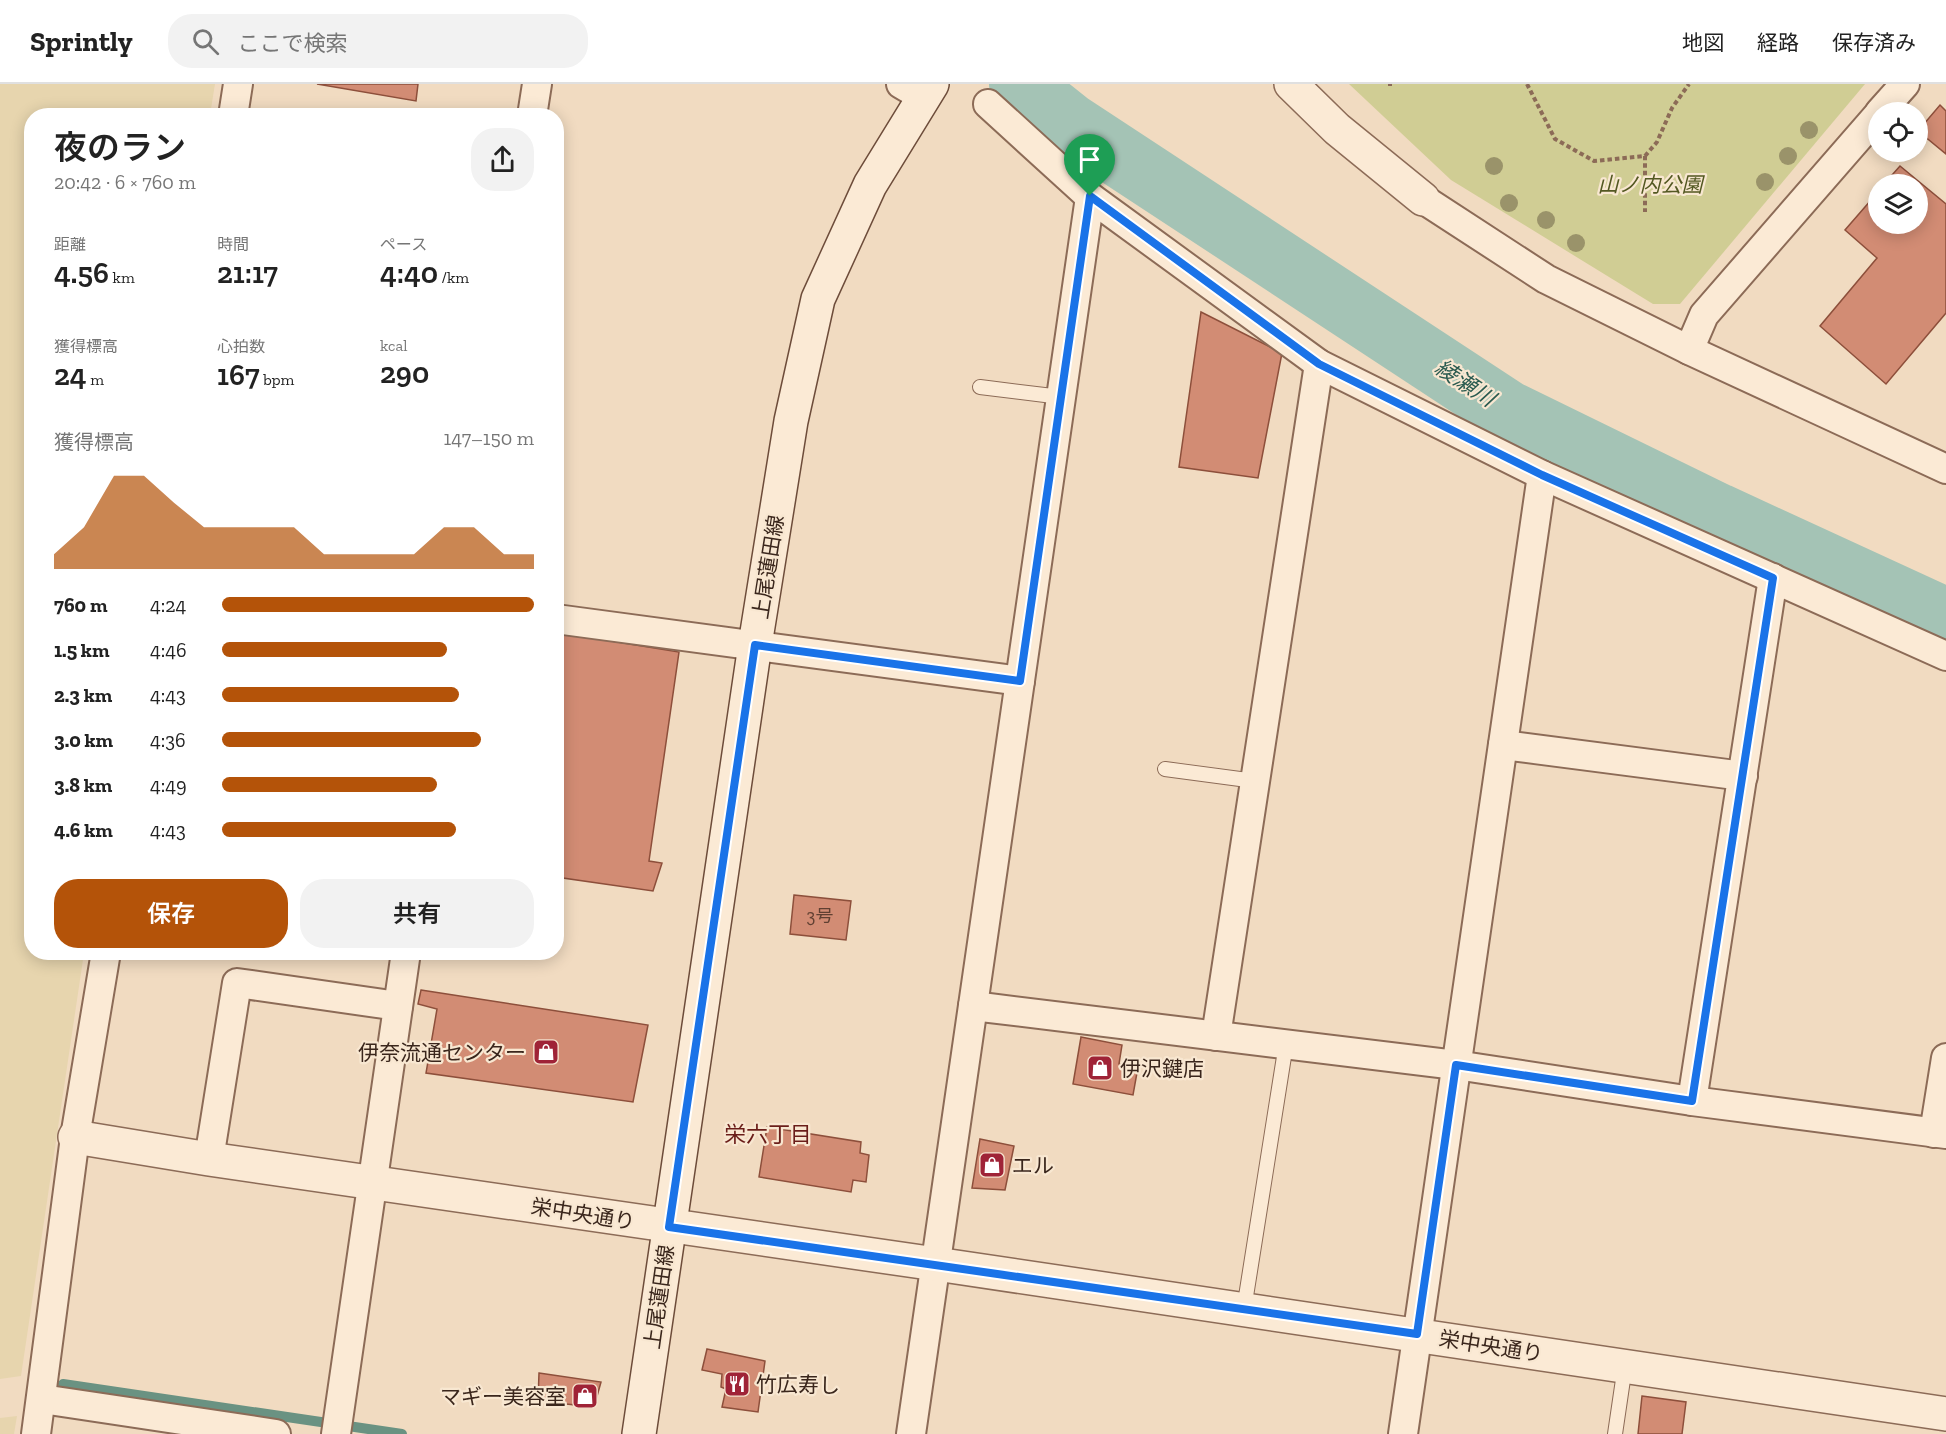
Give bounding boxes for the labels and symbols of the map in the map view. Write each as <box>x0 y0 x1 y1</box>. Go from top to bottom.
pin <box>1064 134 1115 196</box>
park label: 山ノ内公園 <box>1598 172 1705 197</box>
water label: 綾瀬川 <box>1430 354 1502 413</box>
street label: 上尾蓮田線 <box>747 513 789 621</box>
house number: 3号 <box>807 905 833 927</box>
shop icon: 伊奈流通センター <box>531 1037 561 1067</box>
place label: 伊奈流通センター <box>358 1040 526 1065</box>
shop icon: 伊沢鍵店 <box>1085 1053 1115 1083</box>
place label: 伊沢鍵店 <box>1120 1056 1204 1081</box>
district label: 栄六丁目 <box>724 1121 812 1148</box>
shop icon: エル <box>977 1150 1007 1180</box>
place label: エル <box>1012 1153 1054 1178</box>
street label: 栄中央通り <box>529 1193 637 1235</box>
street label: 上尾蓮田線 <box>639 1243 679 1351</box>
street label: 栄中央通り <box>1437 1325 1545 1367</box>
restaurant icon: 竹広寿し <box>722 1369 752 1399</box>
place label: 竹広寿し <box>756 1372 840 1397</box>
shop icon: マギー美容室 <box>570 1381 600 1411</box>
place label: マギー美容室 <box>440 1384 566 1409</box>

